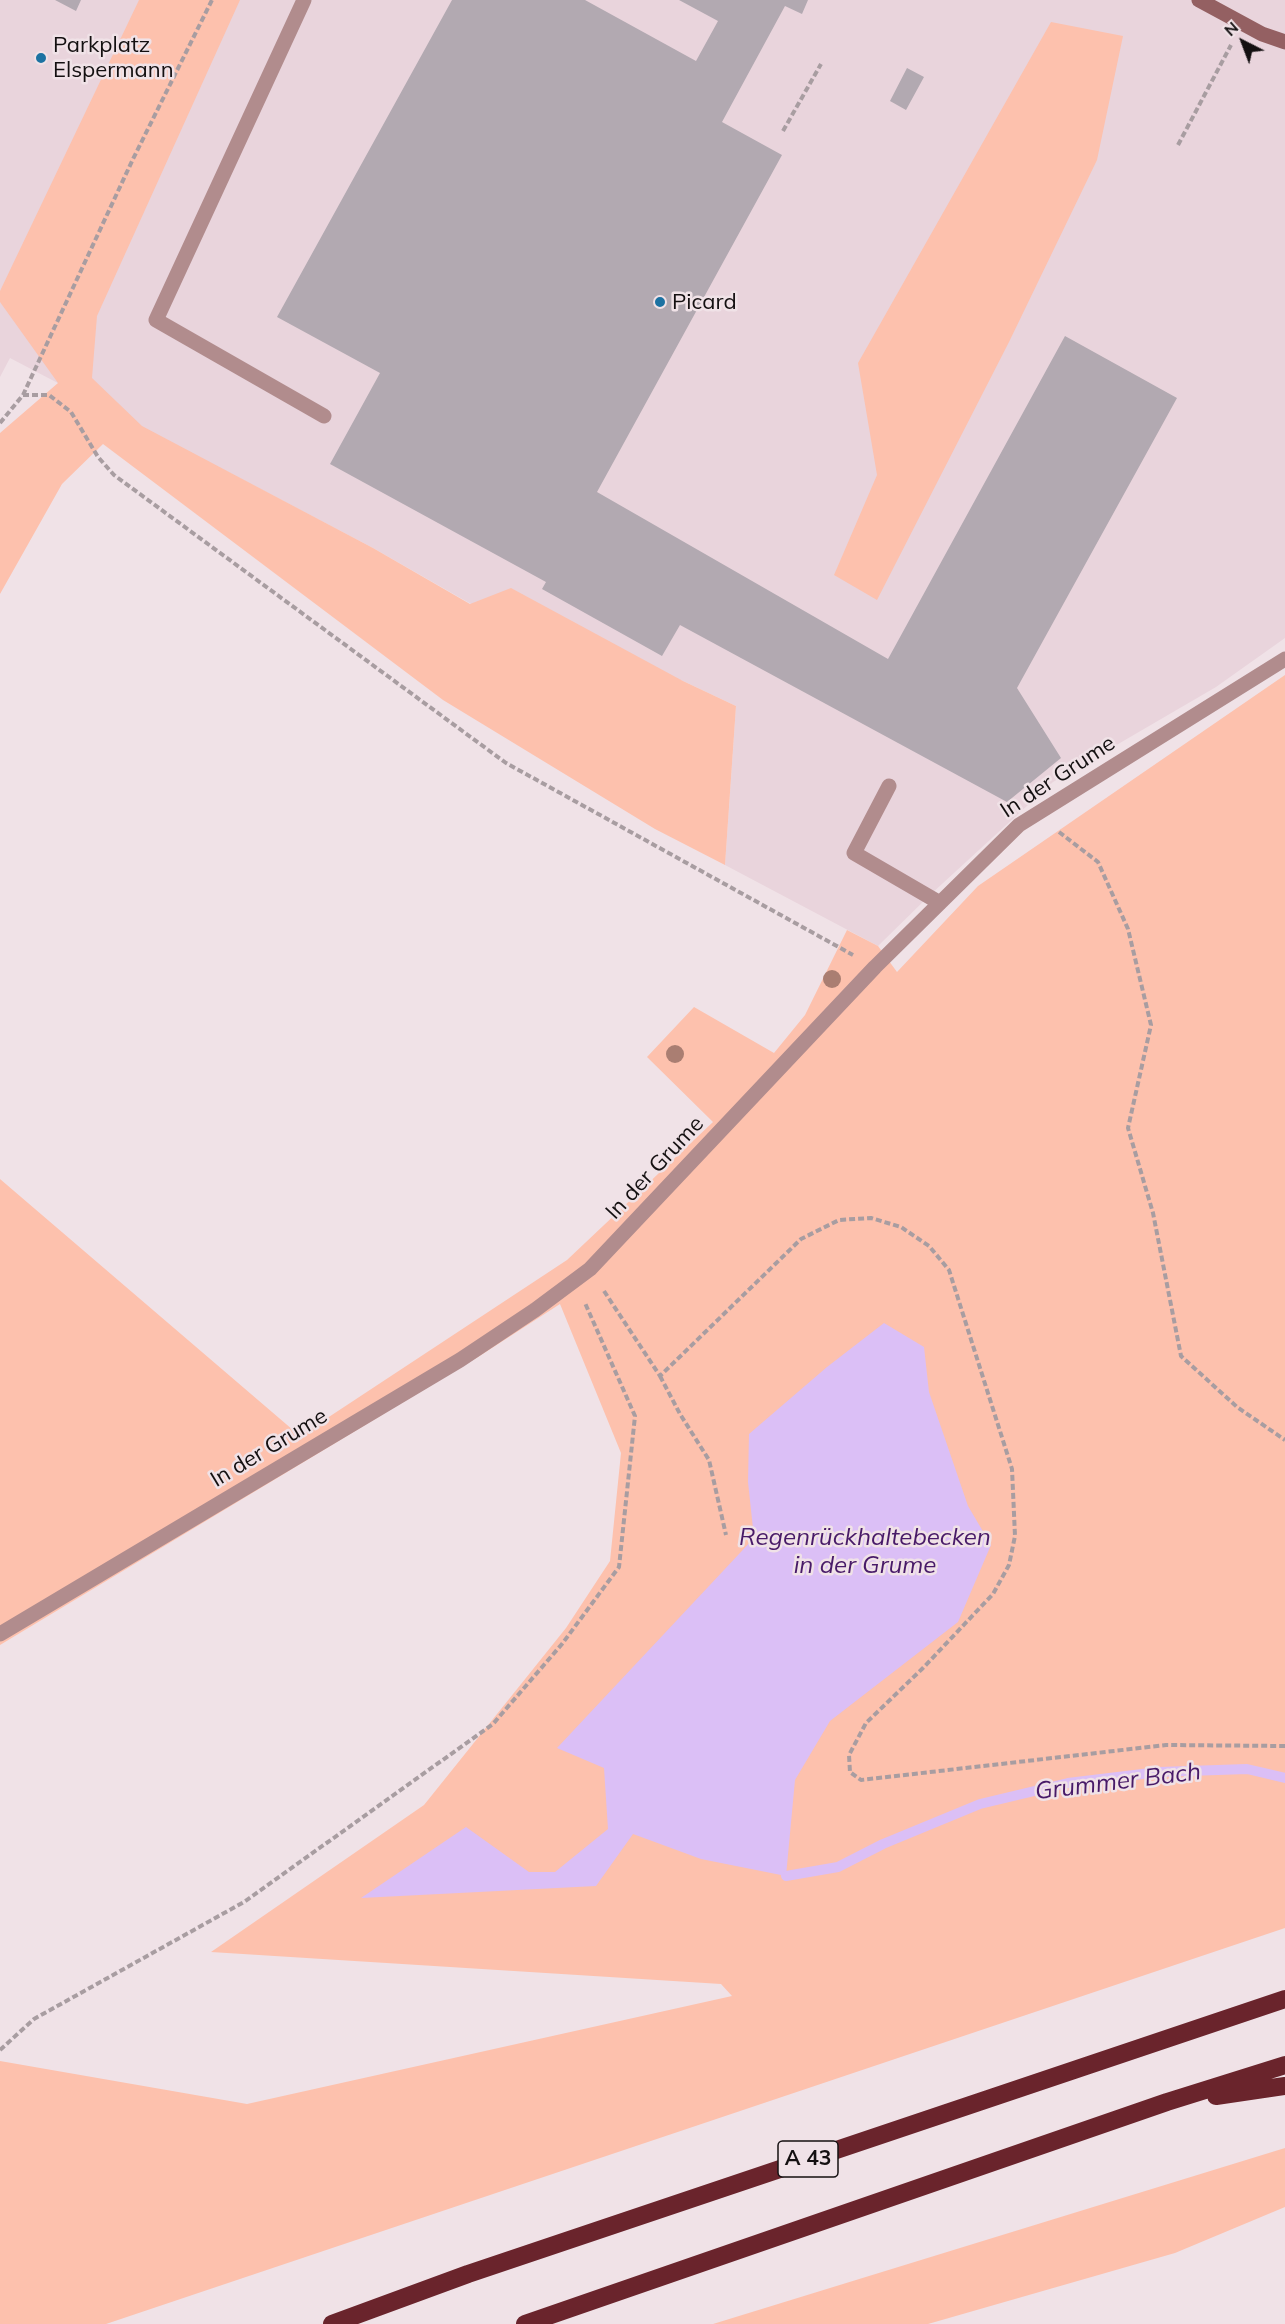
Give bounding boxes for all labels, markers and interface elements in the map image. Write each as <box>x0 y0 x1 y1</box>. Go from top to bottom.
north arrow <box>1213 12 1273 72</box>
text: N <box>1220 17 1242 40</box>
place label: Parkplatz Elspermann <box>53 32 174 84</box>
marker: Parkplatz Elspermann <box>34 51 48 65</box>
place label: Picard <box>672 289 737 315</box>
marker: Picard <box>653 295 667 309</box>
street label: In der Grume <box>996 730 1120 824</box>
street label: In der Grume <box>601 1111 709 1225</box>
street label: In der Grume <box>206 1403 332 1493</box>
water label: Regenrückhaltebecken in der Grume <box>739 1524 991 1580</box>
water label: Grummer Bach <box>1033 1758 1203 1806</box>
road number: A 43 <box>778 2141 838 2177</box>

